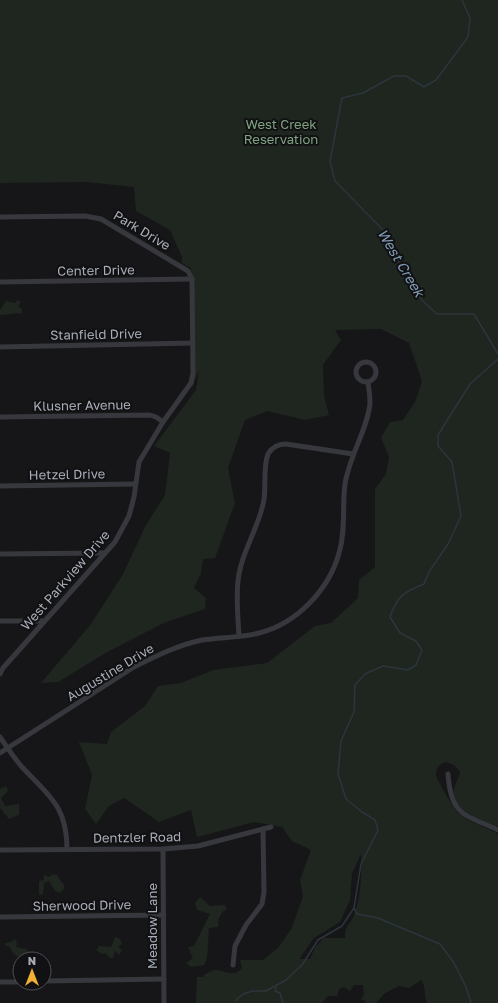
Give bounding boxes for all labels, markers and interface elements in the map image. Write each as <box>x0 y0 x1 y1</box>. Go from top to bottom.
park label: West Creek Reservation <box>244 116 318 147</box>
street label: Park Drive <box>111 207 173 253</box>
water label: West Creek <box>374 226 429 302</box>
street label: Center Drive <box>57 261 135 279</box>
street label: Stanfield Drive <box>50 325 142 343</box>
street label: Klusner Avenue <box>33 396 131 414</box>
street label: Hetzel Drive <box>29 465 105 483</box>
street label: West Parkview Drive <box>17 527 113 633</box>
street label: Augustine Drive <box>64 640 156 704</box>
street label: Dentzler Road <box>93 828 181 846</box>
street label: Meadow Lane <box>144 883 160 969</box>
street label: Sherwood Drive <box>33 896 131 914</box>
north arrow <box>12 951 52 991</box>
text: N <box>28 954 36 967</box>

